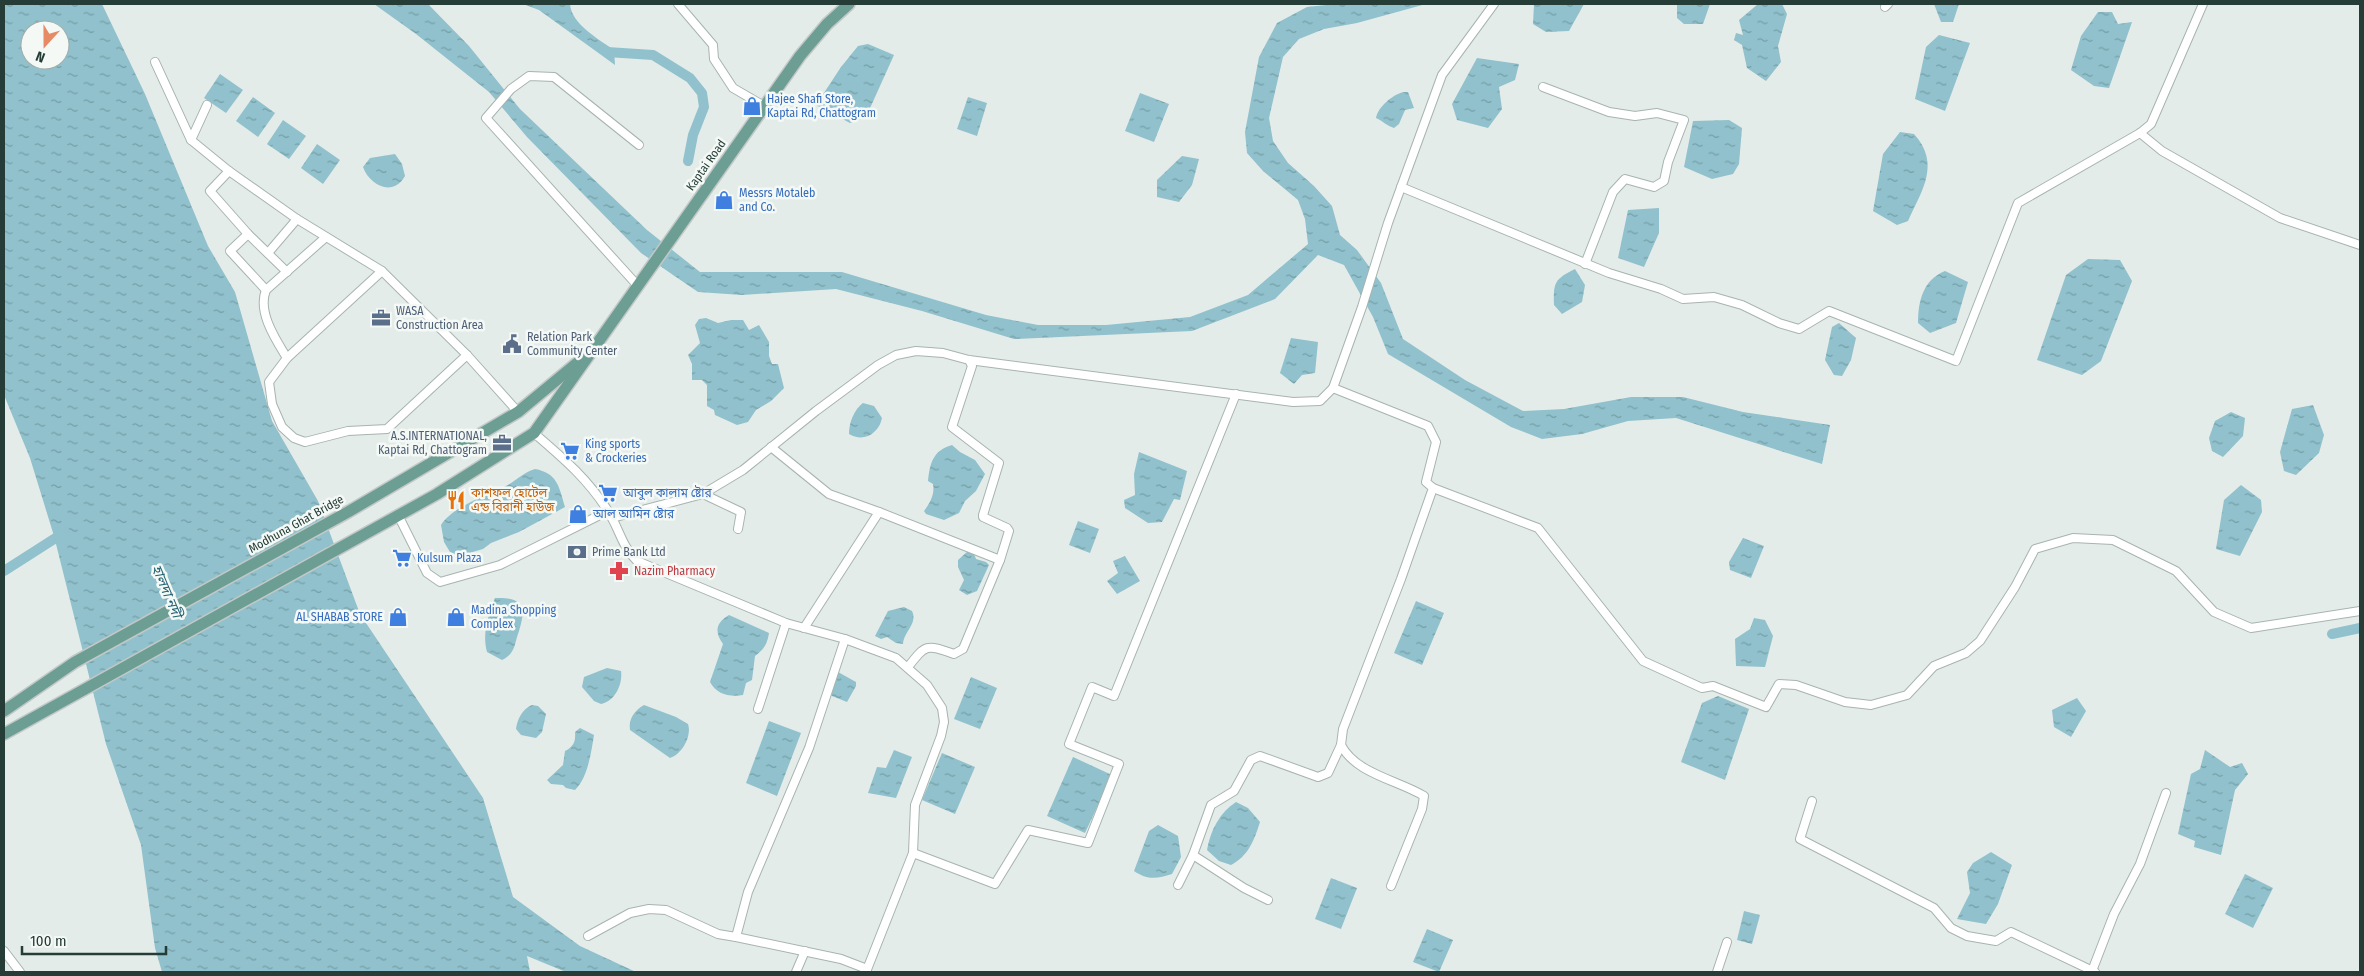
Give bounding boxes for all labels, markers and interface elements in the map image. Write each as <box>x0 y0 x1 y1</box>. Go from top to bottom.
north arrow <box>20 20 70 70</box>
text: N <box>34 47 47 66</box>
place label: Hajee Shafi Store, Kaptai Rd, Chattogram <box>767 92 876 120</box>
shop icon: Hajee Shafi Store, Kaptai Rd, Chattogram <box>741 95 763 117</box>
street label: Kaptai Road <box>683 137 729 193</box>
place label: Messrs Motaleb and Co. <box>739 186 815 214</box>
shop icon: Messrs Motaleb and Co. <box>713 189 735 211</box>
place label: WASA Construction Area <box>396 304 484 332</box>
office icon: WASA Construction Area <box>370 307 392 329</box>
place label: Relation Park Community Center <box>527 330 618 358</box>
public building icon: Relation Park Community Center <box>501 333 523 355</box>
place label: A.S.INTERNATIONAL, Kaptai Rd, Chattogram <box>378 429 487 457</box>
office icon: A.S.INTERNATIONAL, Kaptai Rd, Chattogram <box>491 432 513 454</box>
place label: King sports & Crockeries <box>585 437 647 465</box>
supermarket icon: King sports & Crockeries <box>559 440 581 462</box>
supermarket icon: আবুল কালাম ষ্টোর <box>597 482 619 504</box>
place label: কাশফুল হোটেল এন্ড বিরানী হাউজ <box>470 485 555 514</box>
place label: আবুল কালাম ষ্টোর <box>622 485 713 501</box>
restaurant icon: কাশফুল হোটেল এন্ড বিরানী হাউজ <box>445 489 467 511</box>
street label: Modhuna Ghat Bridge <box>246 492 346 556</box>
shop icon: আল আমিন ষ্টোর <box>567 503 589 525</box>
place label: আল আমিন ষ্টোর <box>592 506 675 521</box>
bank icon: Prime Bank Ltd <box>566 541 588 563</box>
place label: Prime Bank Ltd <box>592 545 666 559</box>
supermarket icon: Kulsum Plaza <box>391 547 413 569</box>
place label: Kulsum Plaza <box>417 551 482 565</box>
pharmacy icon: Nazim Pharmacy <box>608 560 630 582</box>
water label: হালদা নদী <box>148 562 187 623</box>
place label: Nazim Pharmacy <box>634 564 716 578</box>
place label: Madina Shopping Complex <box>471 603 557 631</box>
shop icon: AL SHABAB STORE <box>387 606 409 628</box>
shop icon: Madina Shopping Complex <box>445 606 467 628</box>
place label: AL SHABAB STORE <box>296 610 383 624</box>
scale bar <box>22 924 166 956</box>
text: 100 m <box>30 932 67 950</box>

